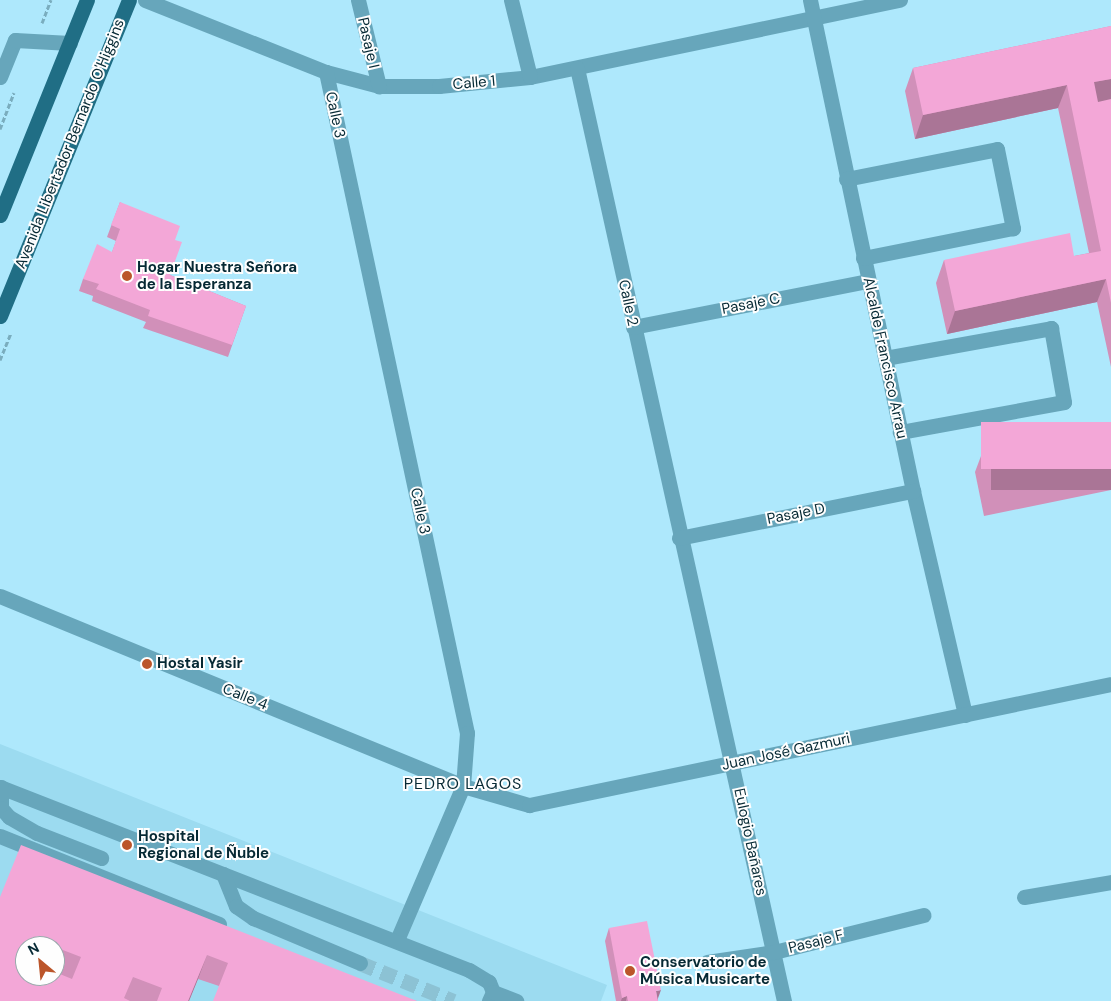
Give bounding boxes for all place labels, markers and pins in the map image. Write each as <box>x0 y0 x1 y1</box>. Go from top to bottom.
place label: Hogar Nuestra Señora de la Esperanza <box>137 258 297 293</box>
marker: Hogar Nuestra Señora de la Esperanza <box>121 270 133 282</box>
place label: Hostal Yasir <box>157 655 243 673</box>
marker: Hostal Yasir <box>141 658 153 670</box>
place label: Hospital Regional de Ñuble <box>138 827 269 862</box>
marker: Hospital Regional de Ñuble <box>120 838 134 852</box>
place label: Conservatorio de Música Musicarte <box>640 953 770 988</box>
marker: Conservatorio de Música Musicarte <box>624 965 636 977</box>

